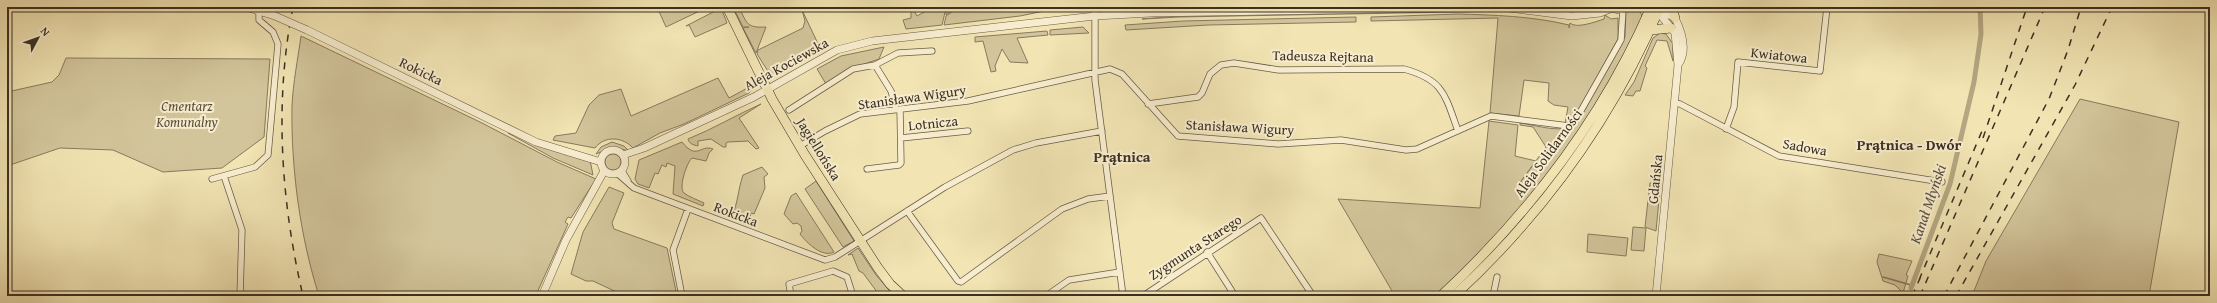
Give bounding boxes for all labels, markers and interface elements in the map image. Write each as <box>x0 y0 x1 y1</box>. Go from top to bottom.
north arrow <box>18 18 58 58</box>
text: N <box>37 23 54 40</box>
street label: Aleja Kociewska <box>740 32 832 95</box>
street label: Kwiatowa <box>1750 42 1809 68</box>
street label: Tadeusza Rejtana <box>1272 45 1374 67</box>
street label: Rokicka <box>396 52 446 90</box>
street label: Stanisława Wigury <box>857 80 967 114</box>
park label: Cmentarz Komunalny <box>155 96 218 132</box>
street label: Aleja Solidarności <box>1509 105 1587 201</box>
street label: Lotnicza <box>907 110 959 136</box>
street label: Jagiellońska <box>791 112 846 185</box>
street label: Stanisława Wigury <box>1185 114 1295 140</box>
street label: Sadowa <box>1781 133 1829 161</box>
district label: Prątnica - Dwór <box>1857 134 1961 155</box>
district label: Prątnica <box>1093 146 1151 167</box>
street label: Gdańska <box>1642 153 1668 205</box>
water label: Kanał Młyński <box>1904 161 1951 247</box>
street label: Rokicka <box>711 196 761 232</box>
street label: Zygmunta Starego <box>1144 209 1246 285</box>

